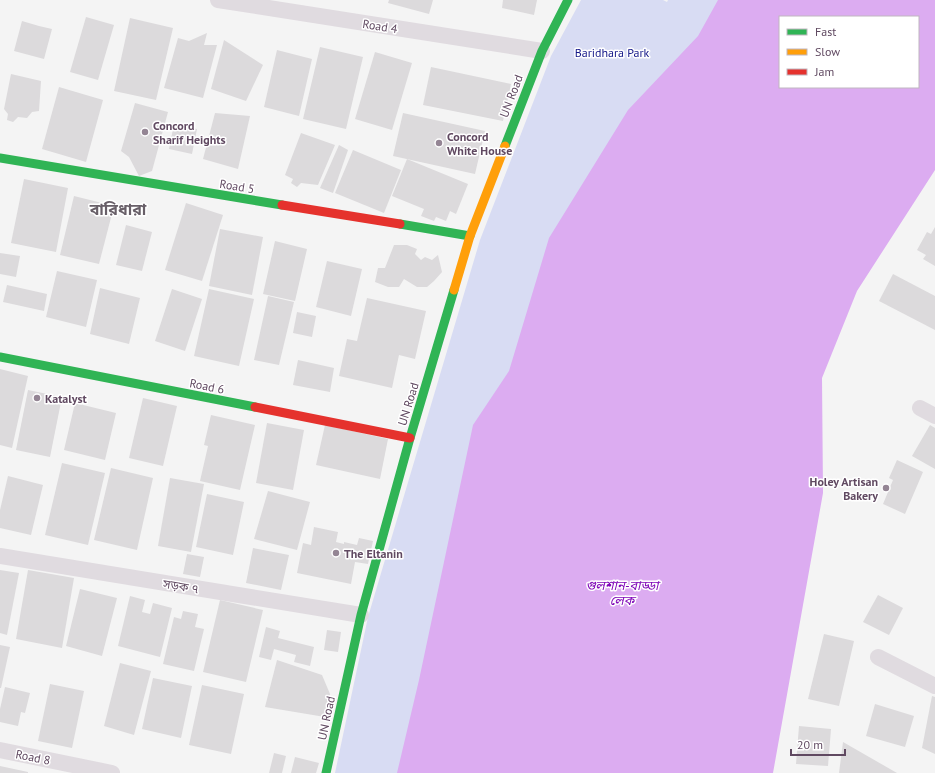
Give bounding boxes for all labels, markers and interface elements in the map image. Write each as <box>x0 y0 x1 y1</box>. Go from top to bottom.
street label: Road 4 <box>361 16 399 36</box>
legend <box>779 16 919 88</box>
text: Fast <box>815 24 836 39</box>
text: Slow <box>815 44 840 59</box>
park label: Baridhara Park <box>575 45 650 60</box>
text: Jam <box>814 64 834 79</box>
street label: UN Road <box>496 73 526 119</box>
place label: Concord Sharif Heights <box>153 118 226 147</box>
marker: Concord Sharif Heights <box>140 127 150 137</box>
place label: Concord White House <box>447 129 512 158</box>
marker: Concord White House <box>434 138 444 148</box>
street label: Road 5 <box>218 176 256 196</box>
district label: বারিধারা <box>89 199 147 219</box>
street label: Road 6 <box>188 375 226 397</box>
street label: UN Road <box>394 381 422 427</box>
place label: Katalyst <box>45 391 88 406</box>
marker: Katalyst <box>32 393 42 403</box>
place label: Holey Artisan Bakery <box>810 474 878 503</box>
marker: Holey Artisan Bakery <box>881 483 891 493</box>
place label: The Eltanin <box>344 546 403 561</box>
marker: The Eltanin <box>331 548 341 558</box>
street label: সড়ক ৭ <box>161 576 200 596</box>
water label: গুলশান-বাড্ডা লেক <box>585 577 661 609</box>
street label: UN Road <box>314 695 338 741</box>
scale bar <box>791 731 845 757</box>
text: 20 m <box>797 737 823 752</box>
street label: Road 8 <box>14 746 52 768</box>

